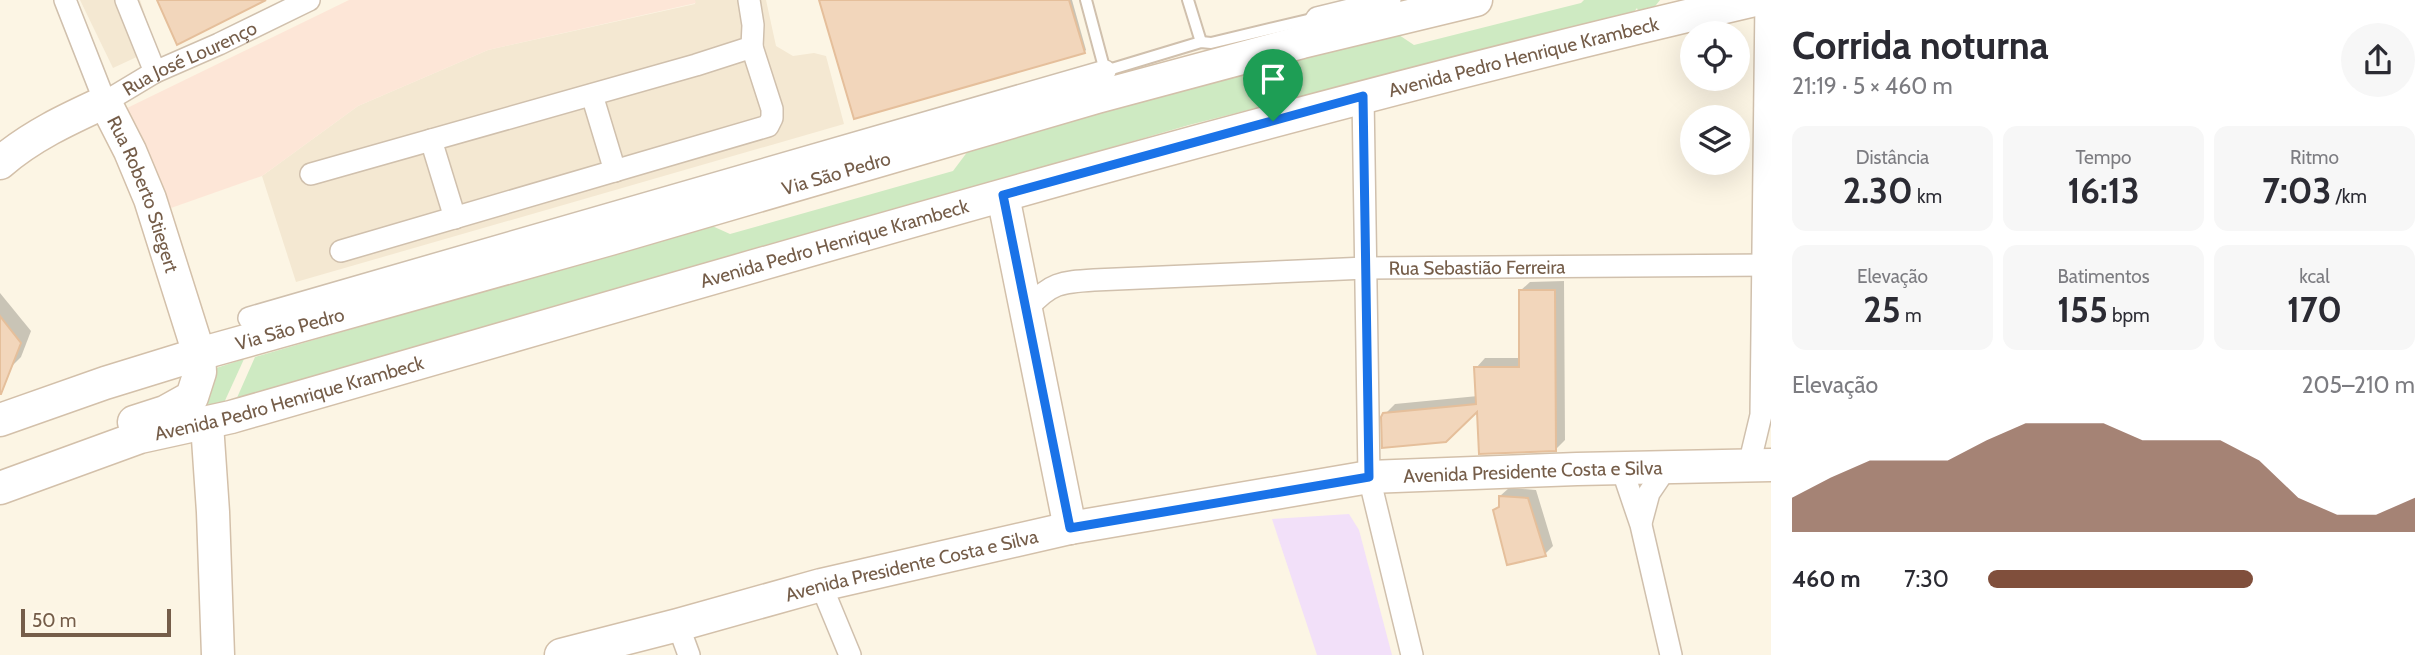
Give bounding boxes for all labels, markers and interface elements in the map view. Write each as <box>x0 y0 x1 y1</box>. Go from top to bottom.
street label: Avenida Pedro Henrique Krambeck <box>1386 12 1662 102</box>
street label: Rua José Lourenço <box>118 16 261 101</box>
map controls <box>1680 21 1750 175</box>
button: locate <box>1680 21 1750 91</box>
text: Corrida noturna <box>1792 22 2049 69</box>
button: share <box>2341 23 2415 97</box>
pin <box>1243 49 1303 121</box>
icon: arrive <box>1254 60 1292 98</box>
text: 21:19 · 5 × 460 m <box>1792 72 1953 100</box>
button: layers <box>1680 105 1750 175</box>
street label: Rua Roberto Stiegert <box>102 112 184 276</box>
text: Distância <box>1856 146 1929 169</box>
text: Tempo <box>2075 146 2132 169</box>
text: Ritmo <box>2290 146 2339 169</box>
street label: Via São Pedro <box>779 147 893 200</box>
text: 2.30 <box>1843 169 1913 212</box>
text: 16:13 <box>2067 169 2140 212</box>
text: 7:03 <box>2262 169 2331 212</box>
text: km <box>1913 185 1942 208</box>
text: /km <box>2331 185 2367 208</box>
street label: Avenida Pedro Henrique Krambeck <box>698 194 972 293</box>
street label: Rua Sebastião Ferreira <box>1389 256 1565 280</box>
text: Elevação <box>1857 265 1928 288</box>
text: Batimentos <box>2057 265 2150 288</box>
text: kcal <box>2299 265 2330 288</box>
text: 25 <box>1863 288 1901 331</box>
text: 155 <box>2057 288 2108 331</box>
text: 170 <box>2287 288 2342 331</box>
street label: Via São Pedro <box>233 303 347 355</box>
text: m <box>1901 304 1922 327</box>
text: bpm <box>2108 304 2150 327</box>
street label: Avenida Pedro Henrique Krambeck <box>152 351 427 446</box>
text: Elevação <box>1792 371 1878 399</box>
text: 205–210 m <box>2301 371 2415 399</box>
street label: Avenida Presidente Costa e Silva <box>1403 456 1663 488</box>
street label: Avenida Presidente Costa e Silva <box>783 525 1040 606</box>
text: 460 m <box>1792 565 1861 593</box>
text: 7:30 <box>1904 565 1949 593</box>
scale bar <box>21 606 172 638</box>
text: 50 m <box>32 609 76 632</box>

